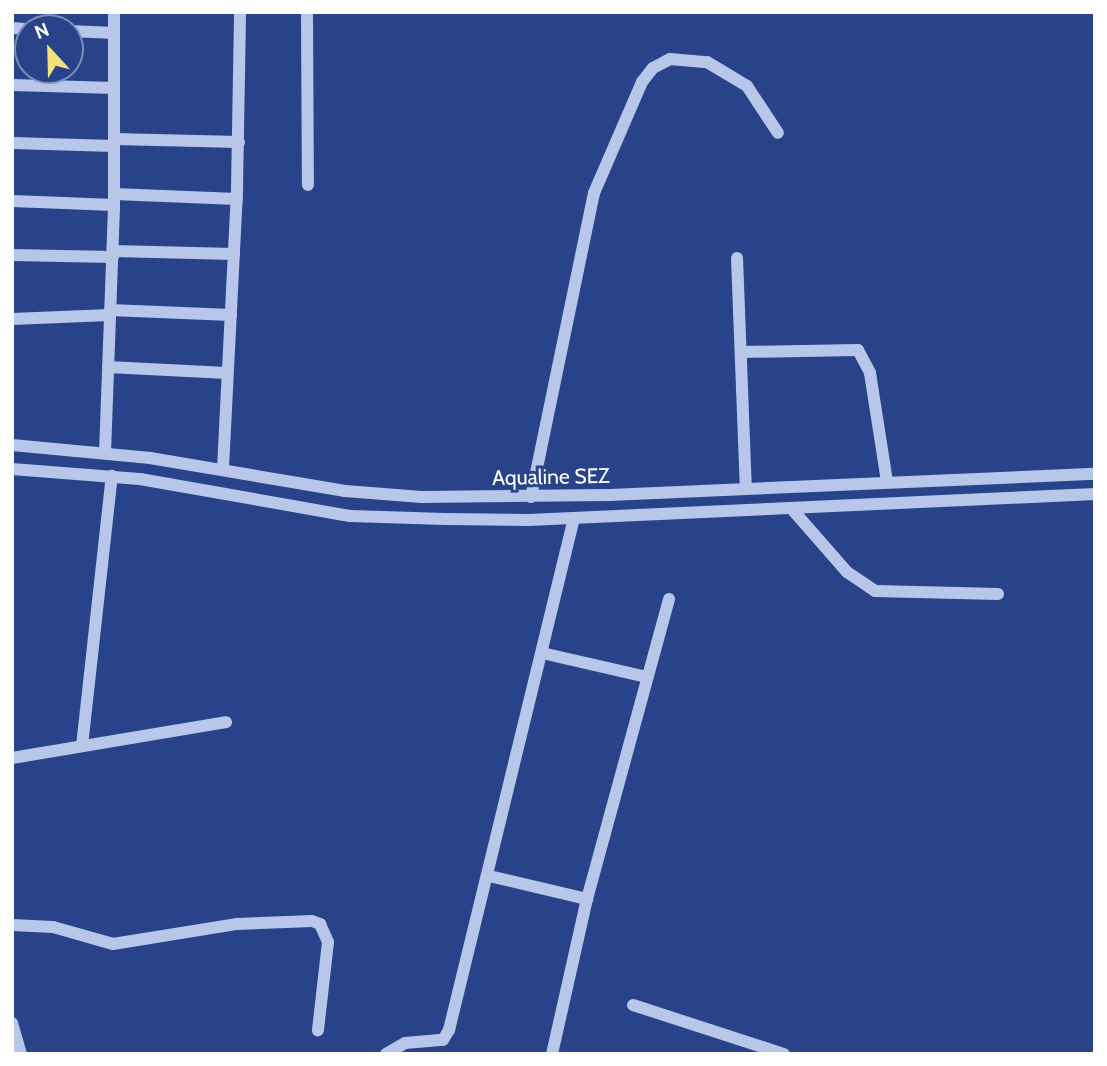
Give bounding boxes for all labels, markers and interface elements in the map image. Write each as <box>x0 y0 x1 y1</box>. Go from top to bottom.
north arrow <box>14 14 84 84</box>
text: N <box>31 18 52 44</box>
street label: Aqualine SEZ <box>492 463 610 491</box>

